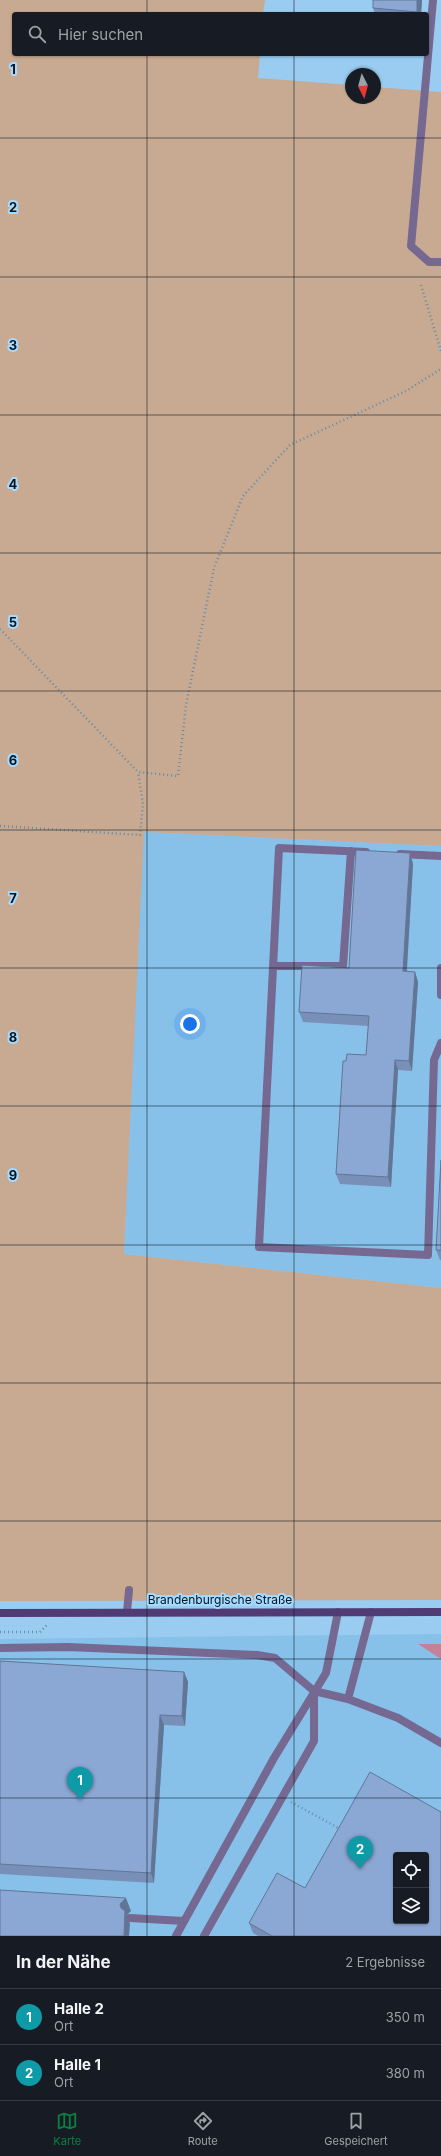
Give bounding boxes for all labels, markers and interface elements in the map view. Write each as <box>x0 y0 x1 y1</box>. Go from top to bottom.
search box <box>12 12 429 56</box>
icon: search <box>26 23 48 45</box>
text: Hier suchen <box>58 25 143 44</box>
text: 1 <box>10 61 16 77</box>
north arrow <box>345 68 381 104</box>
text: 2 <box>9 199 17 215</box>
text: 3 <box>9 337 17 353</box>
text: 4 <box>9 476 18 492</box>
text: 5 <box>9 614 17 630</box>
text: 6 <box>9 752 17 768</box>
text: 7 <box>9 890 17 906</box>
your location <box>180 1014 200 1034</box>
text: 8 <box>9 1029 17 1045</box>
text: 9 <box>9 1167 17 1183</box>
street label: Brandenburgische Straße <box>148 1592 292 1607</box>
pin: 1 <box>67 1767 93 1800</box>
pin: 2 <box>347 1836 373 1869</box>
map controls <box>393 1852 429 1924</box>
button: locate <box>393 1852 429 1888</box>
button: layers <box>393 1888 429 1924</box>
text: In der Nähe <box>16 1952 111 1972</box>
text: 2 Ergebnisse <box>345 1954 425 1970</box>
text: Halle 2 <box>54 1999 104 2018</box>
text: 1 <box>26 2009 32 2025</box>
text: 350 m <box>386 2009 425 2025</box>
text: Ort <box>54 2018 73 2034</box>
text: Halle 1 <box>54 2055 101 2074</box>
text: 2 <box>25 2065 33 2081</box>
text: 380 m <box>386 2065 425 2081</box>
text: Ort <box>54 2074 73 2090</box>
tab: Karte <box>53 2110 81 2148</box>
tab: Route <box>188 2110 218 2148</box>
tab: Gespeichert <box>324 2110 388 2148</box>

